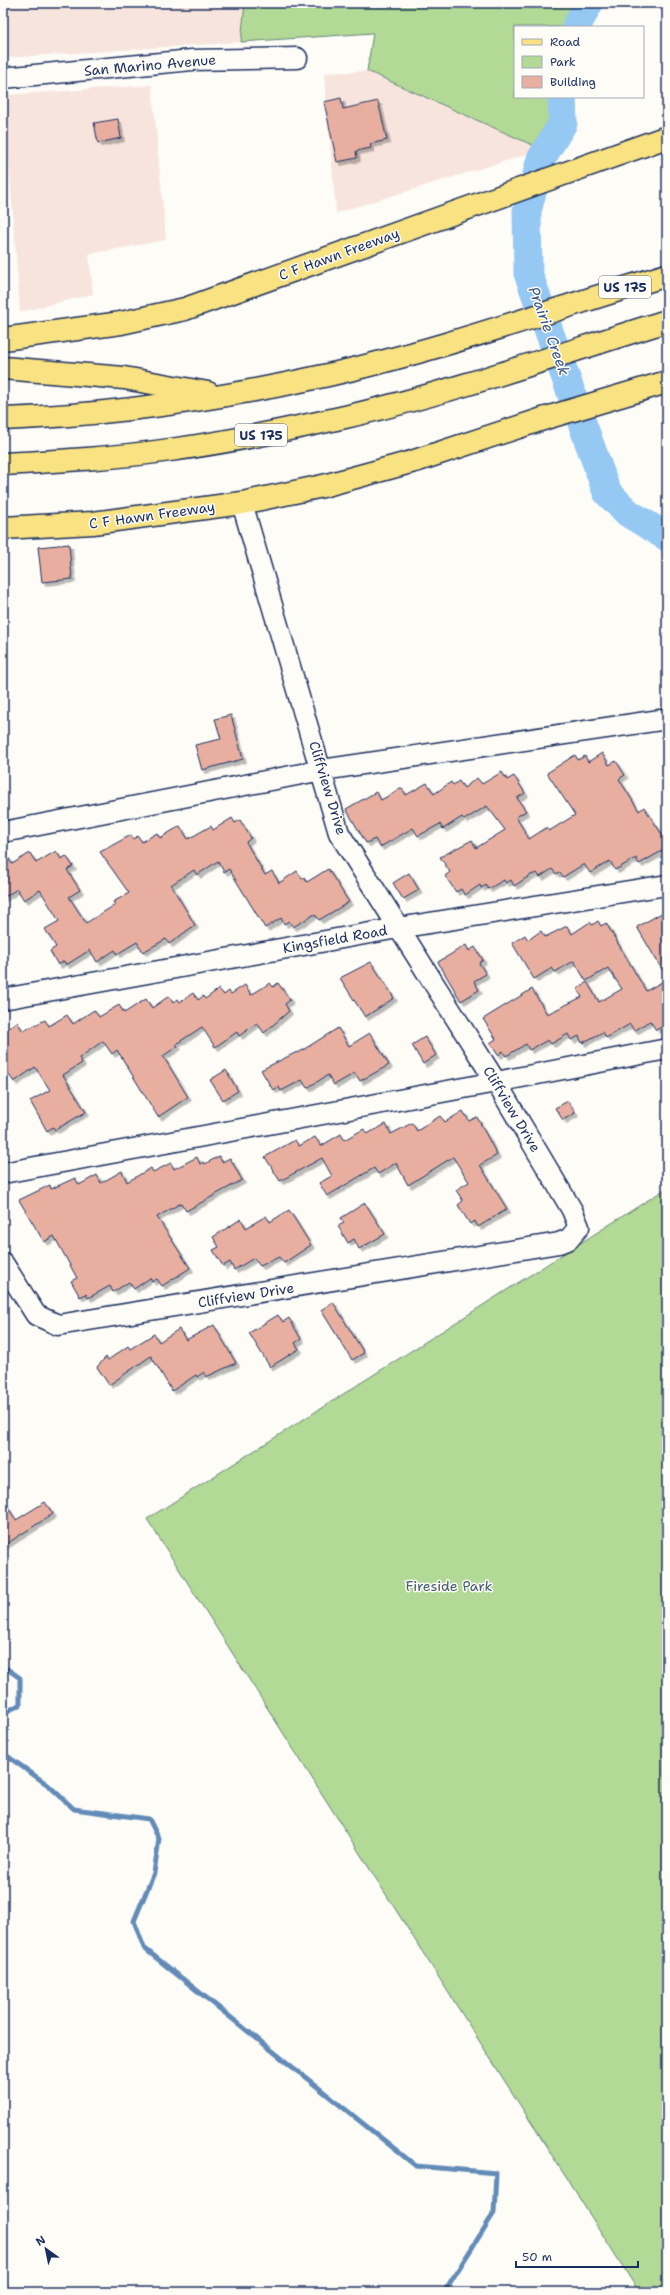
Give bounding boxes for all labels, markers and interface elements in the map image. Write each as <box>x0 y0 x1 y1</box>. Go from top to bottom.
legend <box>514 26 644 98</box>
text: Road <box>550 34 581 50</box>
street label: San Marino Avenue <box>83 50 217 80</box>
text: Park <box>550 54 576 70</box>
text: Building <box>550 74 596 90</box>
street label: C F Hawn Freeway <box>276 224 402 284</box>
road number: US 175 <box>599 276 651 298</box>
water label: Prairie Creek <box>524 284 574 379</box>
road number: US 175 <box>235 424 287 446</box>
street label: C F Hawn Freeway <box>88 497 216 533</box>
street label: Cliffview Drive <box>305 739 351 837</box>
street label: Kingsfield Road <box>281 921 389 957</box>
street label: Cliffview Drive <box>479 1063 545 1155</box>
street label: Cliffview Drive <box>197 1279 295 1311</box>
park label: Fireside Park <box>406 1577 492 1595</box>
north arrow <box>26 2229 66 2269</box>
text: N <box>33 2232 49 2250</box>
scale bar <box>516 2243 638 2269</box>
text: 50 m <box>522 2249 552 2265</box>

